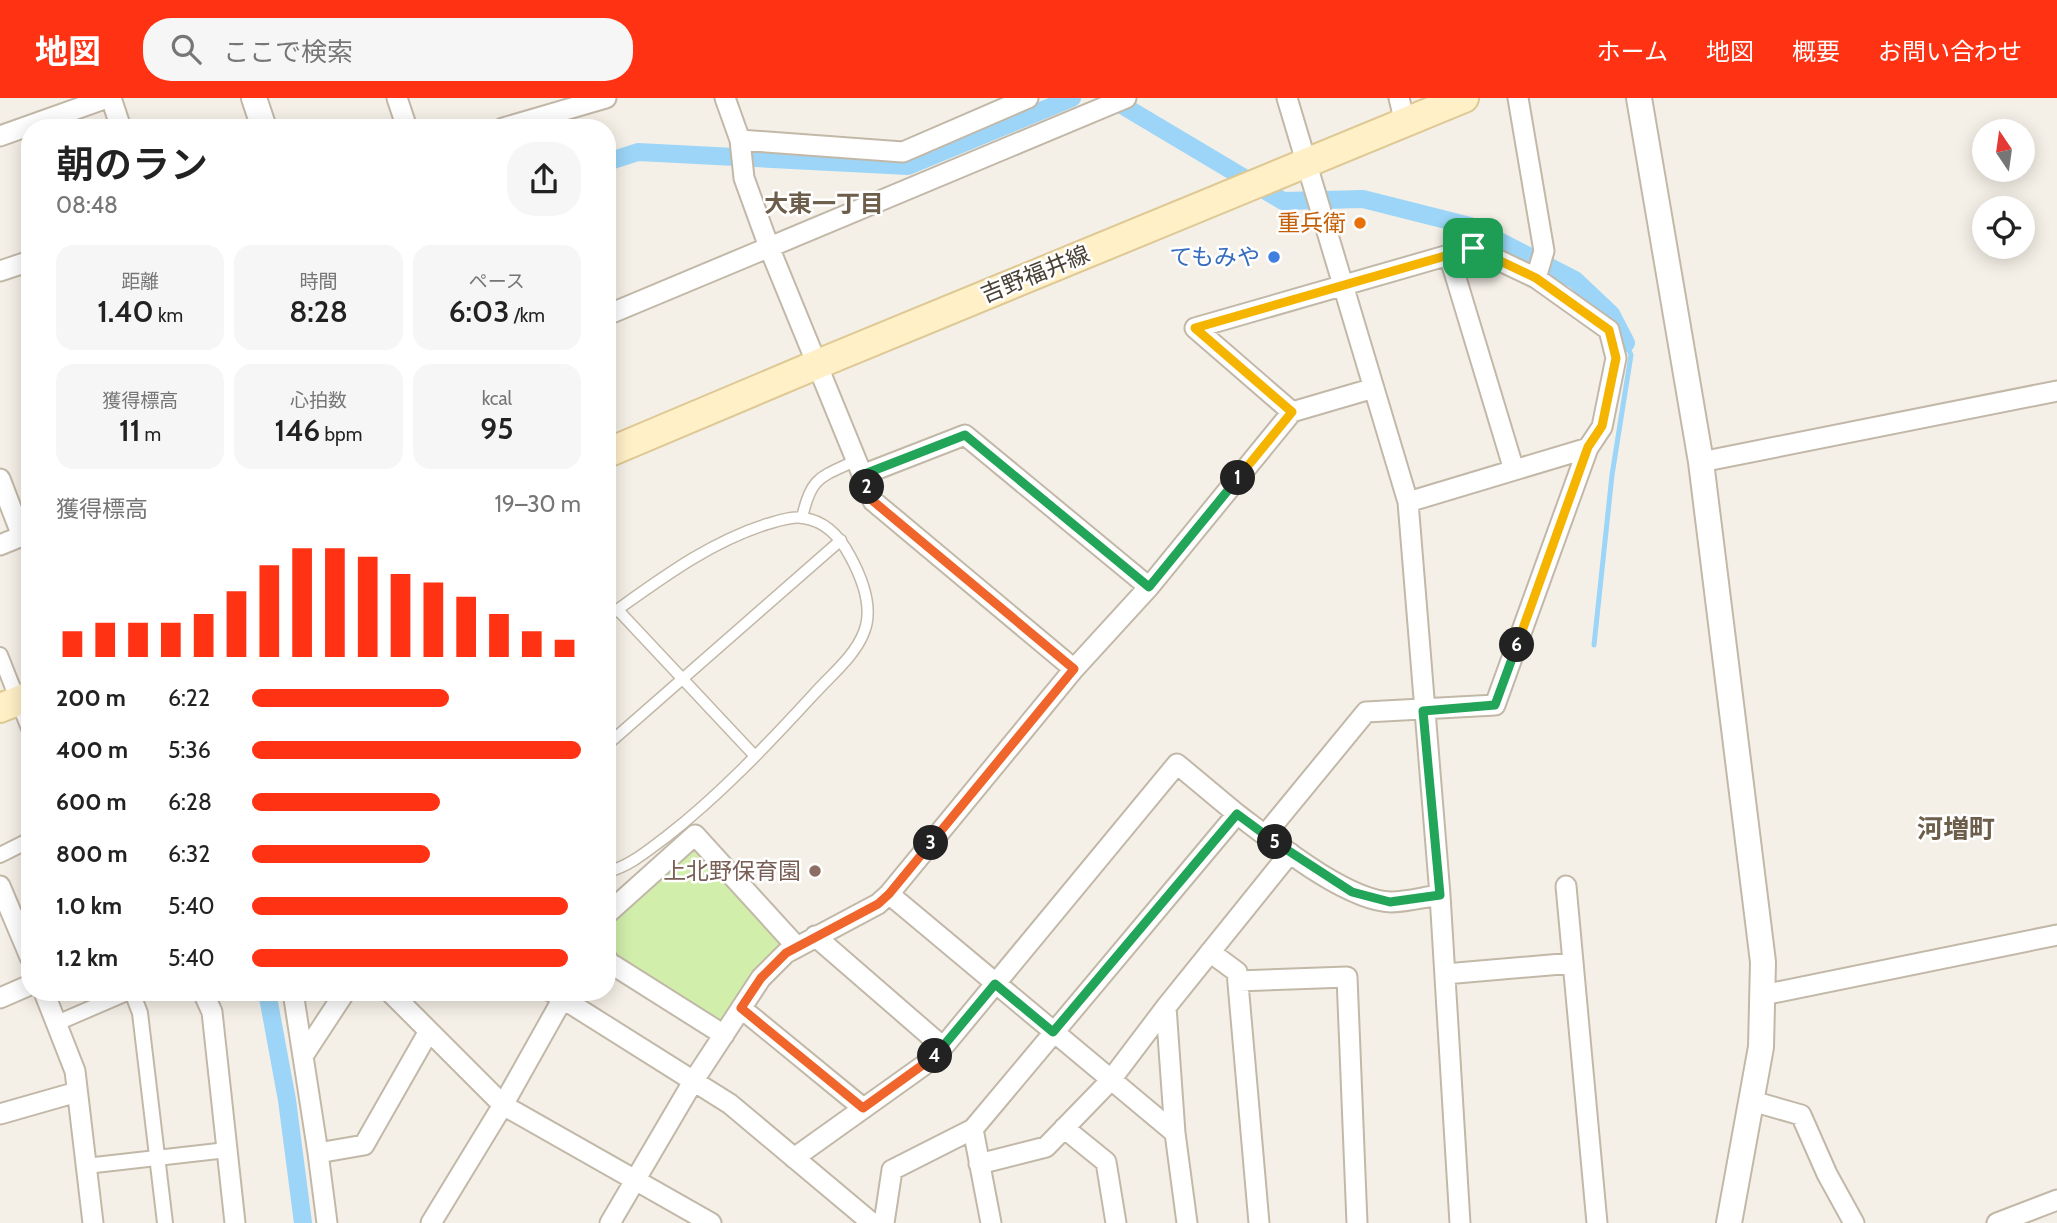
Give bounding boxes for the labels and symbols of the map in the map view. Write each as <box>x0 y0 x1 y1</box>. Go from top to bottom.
north arrow <box>1972 119 2035 182</box>
district label: 大東一丁目 <box>764 189 884 218</box>
place label: 重兵衛 <box>1277 209 1346 237</box>
marker: 重兵衛 <box>1352 215 1368 231</box>
pin <box>1443 218 1503 278</box>
street label: 吉野福井線 <box>976 239 1094 309</box>
place label: てもみや <box>1169 243 1260 271</box>
marker: てもみや <box>1266 249 1282 265</box>
pin: 1 <box>1220 460 1256 496</box>
pin: 2 <box>850 470 884 504</box>
pin: 6 <box>1500 628 1534 662</box>
district label: 河増町 <box>1917 813 1995 845</box>
pin: 5 <box>1258 824 1292 860</box>
pin: 3 <box>914 826 948 860</box>
place label: 上北野保育園 <box>663 857 801 885</box>
marker: 上北野保育園 <box>807 863 823 879</box>
pin: 4 <box>918 1038 953 1074</box>

